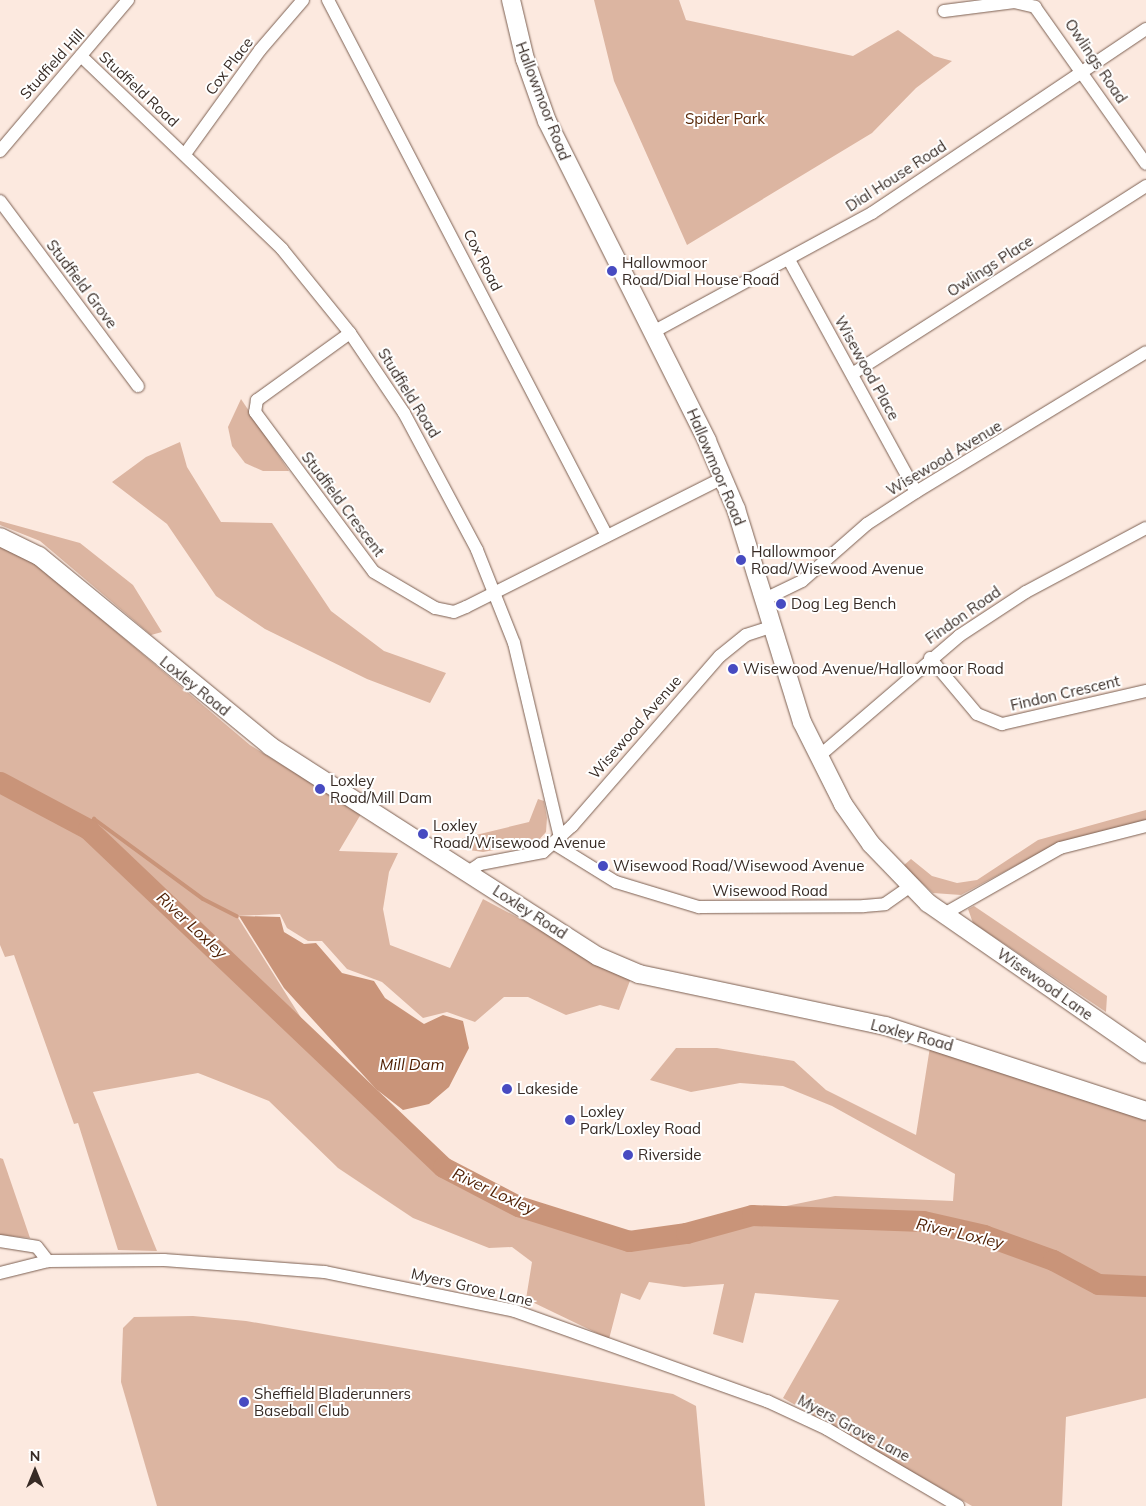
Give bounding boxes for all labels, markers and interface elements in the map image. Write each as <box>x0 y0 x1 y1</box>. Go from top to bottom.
street label: Owlings Road <box>1061 15 1131 107</box>
street label: Studfield Hill <box>16 25 88 103</box>
street label: Cox Place <box>201 33 257 99</box>
street label: Hallowmoor Road <box>512 39 574 163</box>
street label: Studfield Road <box>95 48 183 130</box>
park label: Spider Park <box>685 110 765 128</box>
street label: Dial House Road <box>842 137 950 215</box>
street label: Cox Road <box>460 226 506 294</box>
street label: Owlings Place <box>944 232 1036 300</box>
street label: Studfield Grove <box>43 236 121 332</box>
place label: Hallowmoor Road/Dial House Road <box>622 253 779 288</box>
marker: Hallowmoor Road/Dial House Road <box>606 265 618 277</box>
street label: Wisewood Place <box>831 313 903 423</box>
street label: Studfield Road <box>374 345 444 441</box>
street label: Hallowmoor Road <box>683 406 749 528</box>
street label: Wisewood Avenue <box>883 417 1005 499</box>
street label: Studfield Crescent <box>298 448 388 560</box>
place label: Hallowmoor Road/Wisewood Avenue <box>751 542 924 577</box>
marker: Hallowmoor Road/Wisewood Avenue <box>735 554 747 566</box>
street label: Findon Road <box>922 582 1004 648</box>
place label: Dog Leg Bench <box>791 595 896 613</box>
marker: Dog Leg Bench <box>775 598 787 610</box>
street label: Loxley Road <box>156 652 234 720</box>
place label: Wisewood Avenue/Hallowmoor Road <box>743 660 1004 678</box>
marker: Wisewood Avenue/Hallowmoor Road <box>727 663 739 675</box>
street label: Wisewood Avenue <box>585 672 685 782</box>
street label: Findon Crescent <box>1009 672 1121 714</box>
place label: Loxley Road/Mill Dam <box>330 771 432 806</box>
marker: Loxley Road/Mill Dam <box>314 783 326 795</box>
place label: Loxley Road/Wisewood Avenue <box>433 816 606 851</box>
marker: Loxley Road/Wisewood Avenue <box>417 828 429 840</box>
place label: Wisewood Road/Wisewood Avenue <box>613 857 864 875</box>
marker: Wisewood Road/Wisewood Avenue <box>597 860 609 872</box>
street label: Loxley Road <box>490 881 570 943</box>
street label: Wisewood Road <box>712 882 828 900</box>
water label: River Loxley <box>153 888 231 962</box>
street label: Wisewood Lane <box>994 944 1096 1024</box>
street label: Loxley Road <box>869 1015 955 1055</box>
water label: Mill Dam <box>380 1054 444 1074</box>
place label: Lakeside <box>517 1080 578 1098</box>
marker: Lakeside <box>501 1083 513 1095</box>
place label: Loxley Park/Loxley Road <box>580 1102 701 1137</box>
marker: Loxley Park/Loxley Road <box>564 1114 576 1126</box>
place label: Riverside <box>638 1146 702 1164</box>
marker: Riverside <box>622 1149 634 1161</box>
water label: River Loxley <box>450 1163 538 1219</box>
water label: River Loxley <box>914 1214 1006 1252</box>
street label: Myers Grove Lane <box>409 1264 535 1310</box>
place label: Sheffield Bladerunners Baseball Club <box>254 1384 411 1419</box>
street label: Myers Grove Lane <box>795 1391 913 1465</box>
marker: Sheffield Bladerunners Baseball Club <box>238 1396 250 1408</box>
north arrow <box>10 1446 60 1496</box>
text: N <box>30 1447 40 1465</box>

